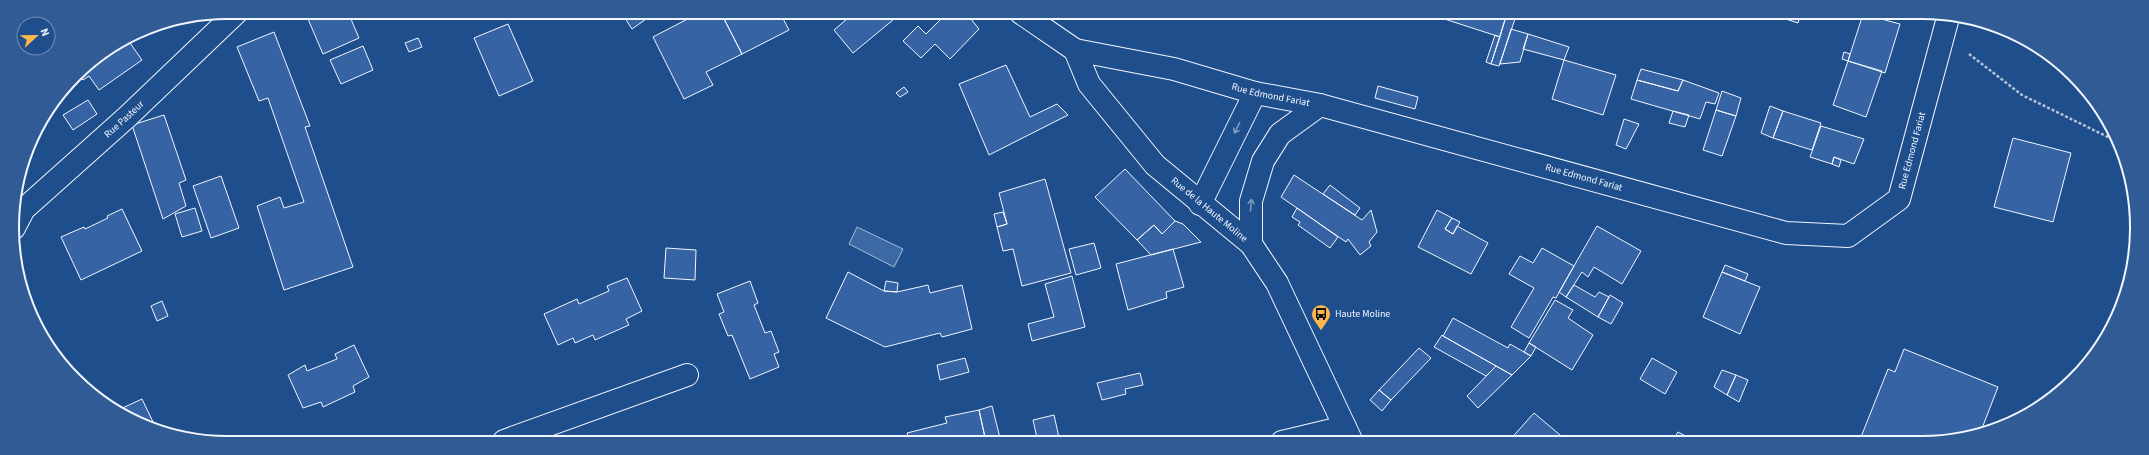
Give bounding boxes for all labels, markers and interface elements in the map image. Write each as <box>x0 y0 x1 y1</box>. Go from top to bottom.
north arrow <box>16 16 56 56</box>
text: N <box>36 26 53 39</box>
street label: Rue Edmond Fariat <box>1230 79 1311 110</box>
street label: Rue Pasteur <box>101 97 148 141</box>
street label: Rue Edmond Fariat <box>1895 110 1929 191</box>
one-way arrow <box>1233 122 1240 134</box>
street label: Rue Edmond Fariat <box>1544 160 1625 195</box>
street label: Rue de la Haute Moline <box>1168 174 1251 245</box>
one-way arrow <box>1248 199 1255 212</box>
bus stop icon: Haute Moline <box>1310 303 1332 331</box>
place label: Haute Moline <box>1335 307 1390 321</box>

